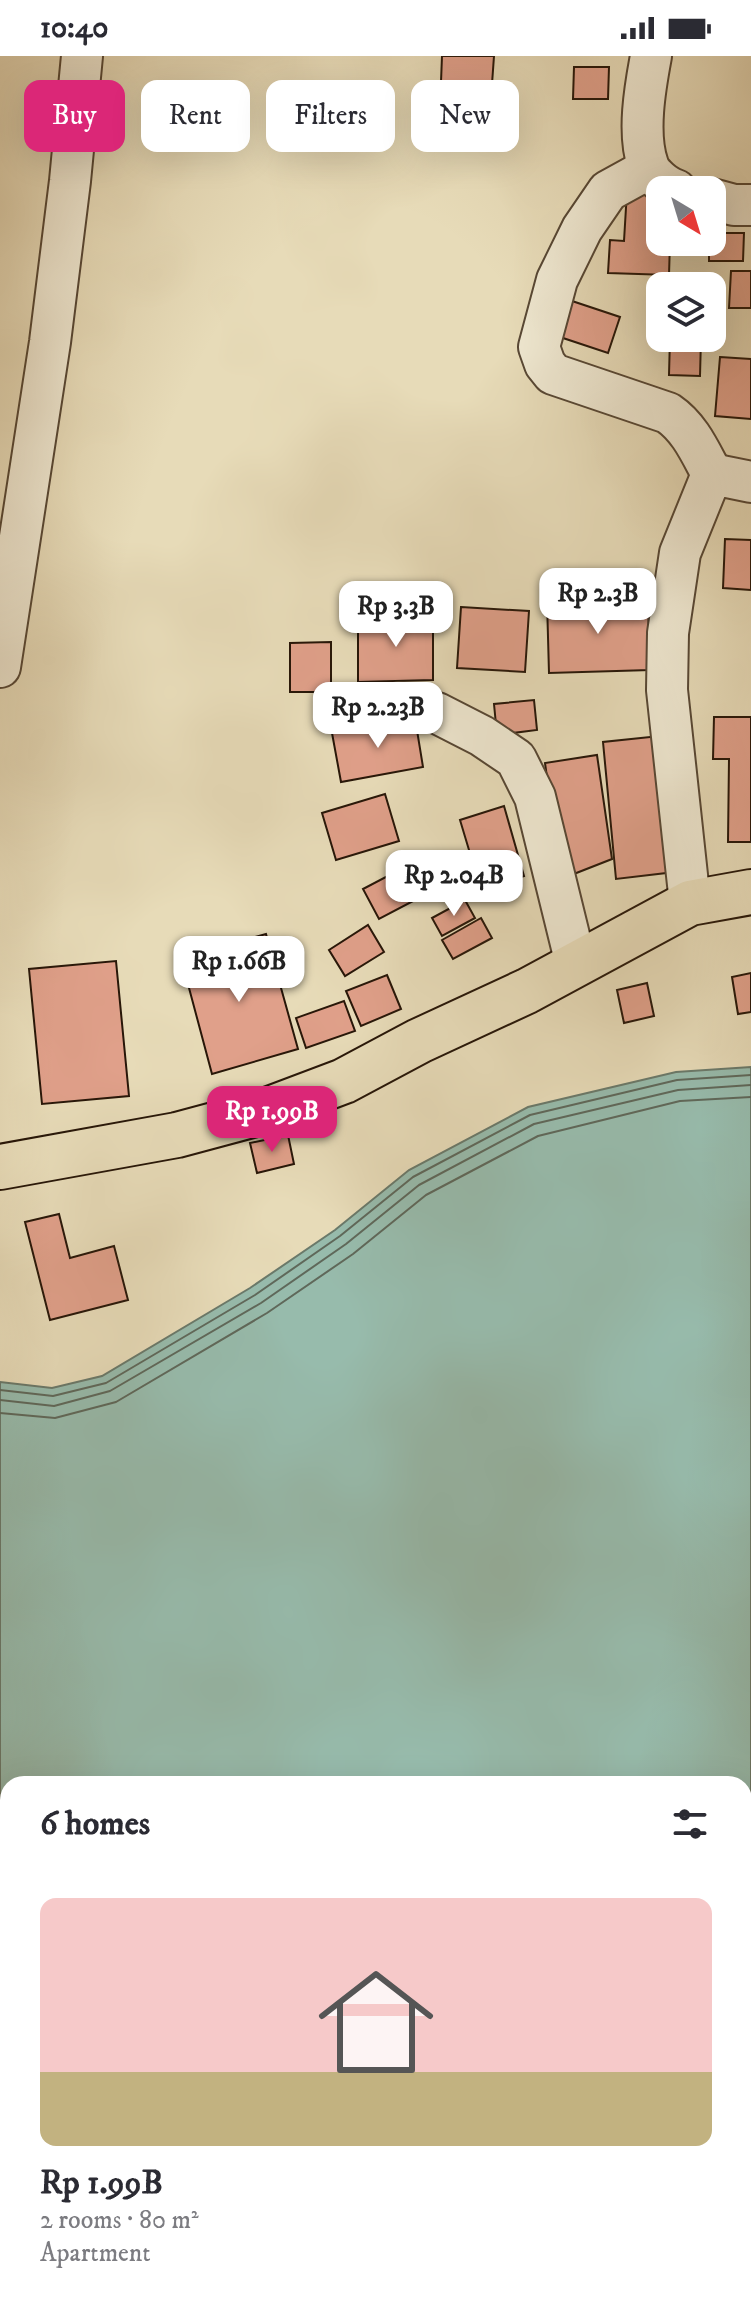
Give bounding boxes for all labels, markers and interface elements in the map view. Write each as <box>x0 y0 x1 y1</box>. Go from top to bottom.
text: 10:40 <box>40 10 108 47</box>
chip: Buy <box>24 80 125 152</box>
chip: Rent <box>141 80 250 152</box>
chip: Filters <box>266 80 395 152</box>
chip: New <box>411 80 519 152</box>
north arrow <box>646 176 726 256</box>
map controls <box>646 176 726 352</box>
button: layers <box>646 272 726 352</box>
pin: Rp 2.3B <box>524 568 672 636</box>
text: Rp 2.3B <box>557 577 639 610</box>
pin: Rp 3.3B <box>322 581 470 649</box>
text: Rp 3.3B <box>357 590 435 623</box>
pin: Rp 2.23B <box>295 682 461 750</box>
text: Rp 2.23B <box>331 691 425 724</box>
pin: Rp 2.04B <box>371 850 537 918</box>
text: Rp 2.04B <box>404 859 504 892</box>
pin: Rp 1.66B <box>156 936 322 1004</box>
text: Rp 1.66B <box>191 945 287 978</box>
pin: Rp 1.99B <box>189 1086 355 1154</box>
text: Rp 1.99B <box>225 1095 319 1128</box>
icon: filters <box>668 1802 712 1846</box>
text: 6 homes <box>40 1803 150 1845</box>
icon: home <box>304 1950 448 2094</box>
text: Rp 1.99B <box>40 2162 163 2204</box>
text: 2 rooms · 80 m² <box>40 2204 199 2237</box>
text: Apartment <box>40 2237 151 2270</box>

